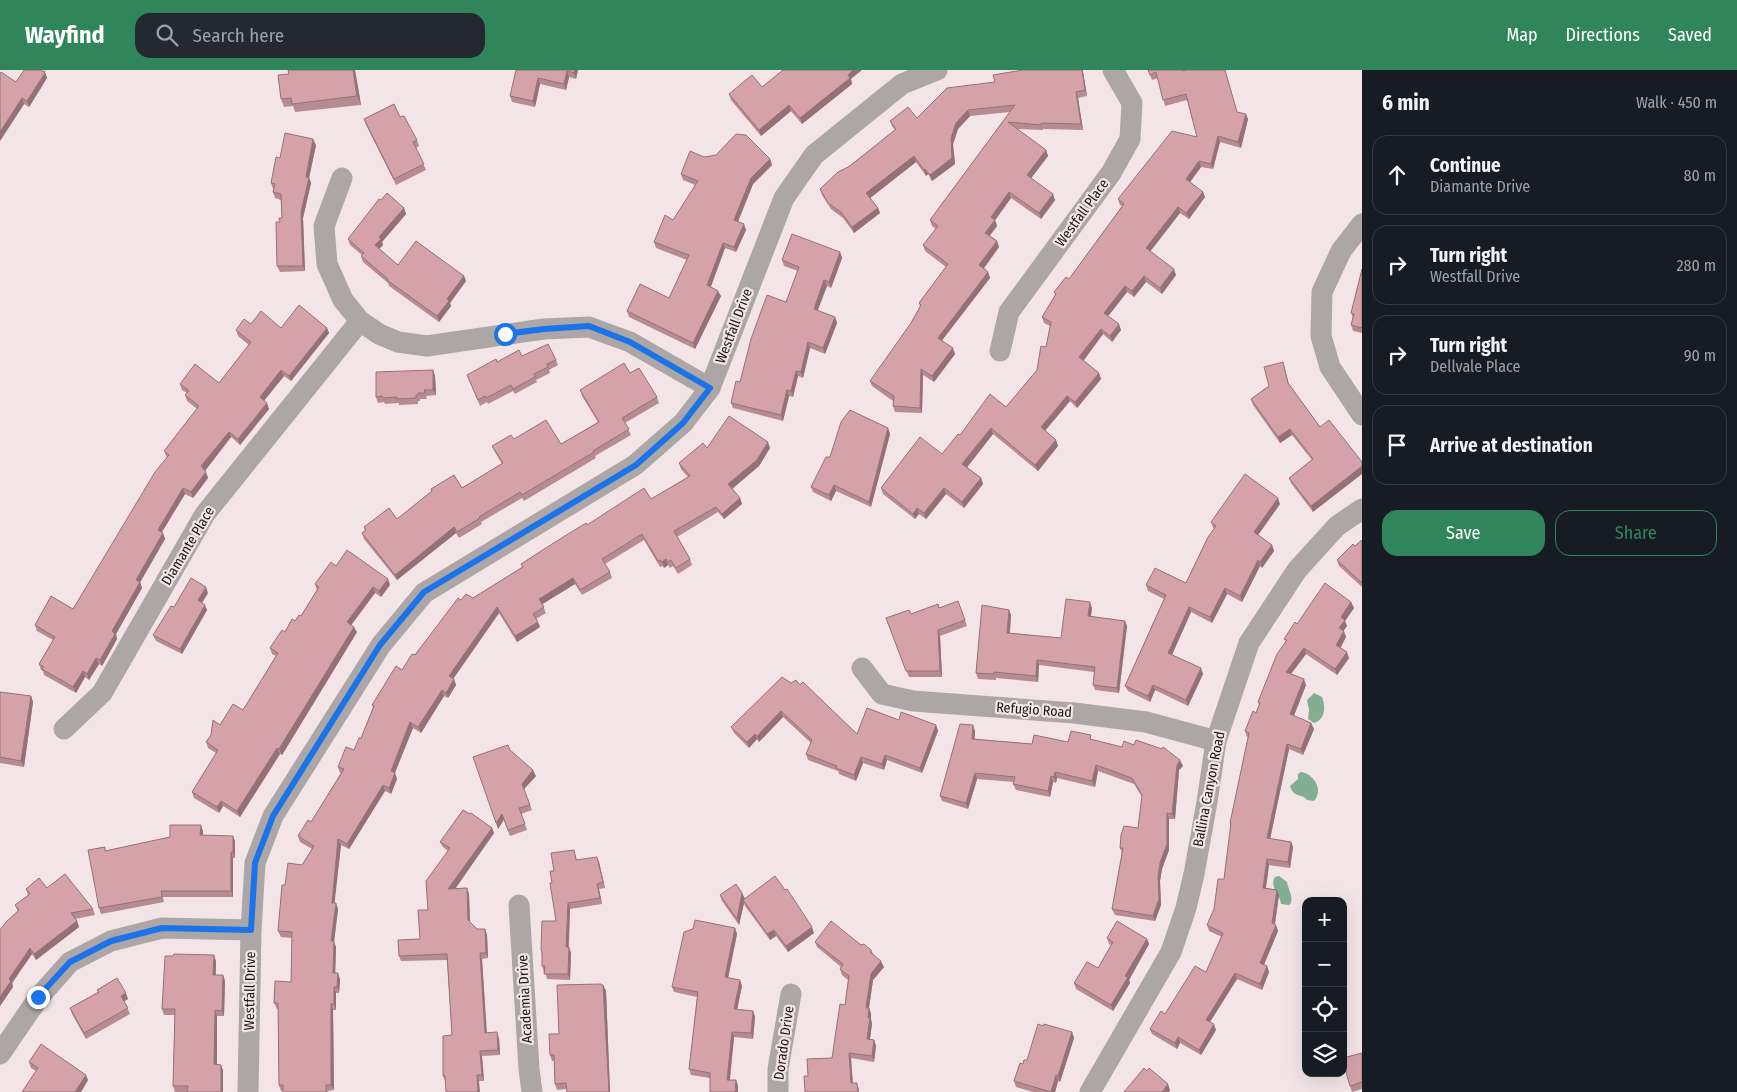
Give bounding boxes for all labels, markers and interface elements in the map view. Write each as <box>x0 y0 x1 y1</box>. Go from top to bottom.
search box <box>135 13 485 58</box>
text: Wayfind <box>25 21 105 49</box>
icon: search <box>153 21 181 49</box>
text: Search here <box>193 24 284 47</box>
text: Map <box>1506 24 1538 46</box>
text: Directions <box>1566 24 1640 46</box>
text: Saved <box>1668 24 1712 46</box>
text: 6 min <box>1382 90 1430 116</box>
text: Walk · 450 m <box>1636 93 1717 112</box>
text: Continue <box>1430 154 1501 177</box>
icon: ahead <box>1383 161 1411 189</box>
text: 80 m <box>1684 166 1716 185</box>
street label: Westfall Place <box>1052 176 1112 250</box>
text: Diamante Drive <box>1430 177 1530 196</box>
text: Turn right <box>1430 244 1507 267</box>
icon: right <box>1383 251 1411 279</box>
text: 280 m <box>1677 256 1716 275</box>
text: Westfall Drive <box>1430 267 1520 286</box>
street label: Westfall Drive <box>712 286 756 366</box>
route start <box>494 323 517 346</box>
text: Turn right <box>1430 334 1507 357</box>
icon: right <box>1383 341 1411 369</box>
text: 90 m <box>1684 346 1716 365</box>
text: Dellvale Place <box>1430 357 1521 376</box>
icon: arrive <box>1383 431 1411 459</box>
text: Arrive at destination <box>1430 434 1593 457</box>
street label: Diamante Place <box>158 504 218 588</box>
button: Save <box>1382 510 1545 556</box>
button: Share <box>1555 510 1717 556</box>
street label: Refugio Road <box>996 699 1072 721</box>
street label: Ballina Canyon Road <box>1189 730 1229 848</box>
map controls <box>1302 897 1347 1077</box>
button: + <box>1302 897 1347 942</box>
button: − <box>1302 942 1347 987</box>
street label: Westfall Drive <box>241 951 259 1031</box>
street label: Academia Drive <box>514 954 536 1044</box>
route end <box>27 986 50 1009</box>
button: locate <box>1302 987 1347 1032</box>
street label: Dorado Drive <box>770 1005 798 1081</box>
button: layers <box>1302 1032 1347 1077</box>

